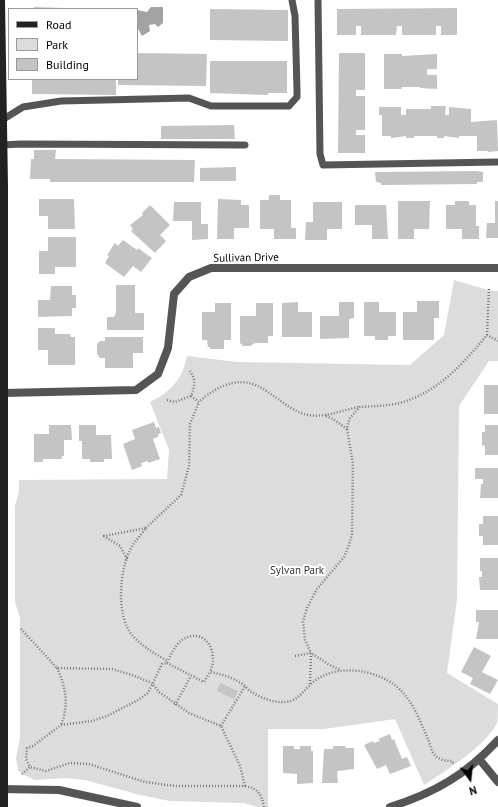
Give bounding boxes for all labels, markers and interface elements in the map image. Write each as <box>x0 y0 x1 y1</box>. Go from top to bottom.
legend <box>8 8 138 80</box>
text: Road <box>46 17 71 32</box>
text: Park <box>46 37 68 52</box>
text: Building <box>46 57 89 72</box>
street label: Sullivan Drive <box>213 251 279 265</box>
park label: Sylvan Park <box>270 564 324 578</box>
north arrow <box>450 759 490 799</box>
text: N <box>468 783 478 798</box>

